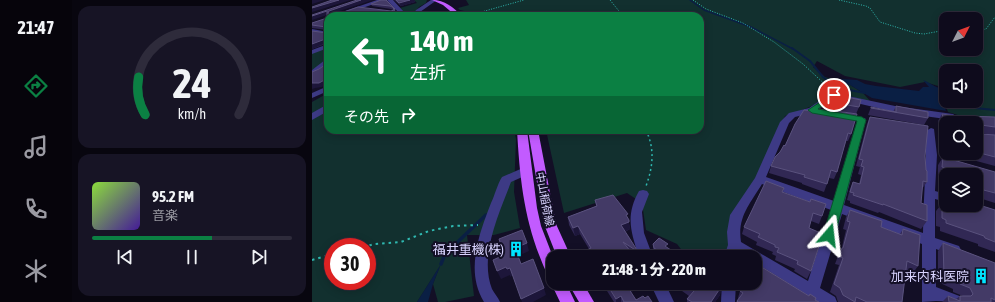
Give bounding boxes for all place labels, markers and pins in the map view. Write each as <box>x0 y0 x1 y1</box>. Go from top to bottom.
pin <box>817 78 851 112</box>
building icon: 福井重機(株) <box>507 240 525 258</box>
place label: 福井重機(株) <box>433 242 504 257</box>
building icon: 加来内科医院 <box>972 267 990 285</box>
place label: 加来内科医院 <box>891 269 969 284</box>

